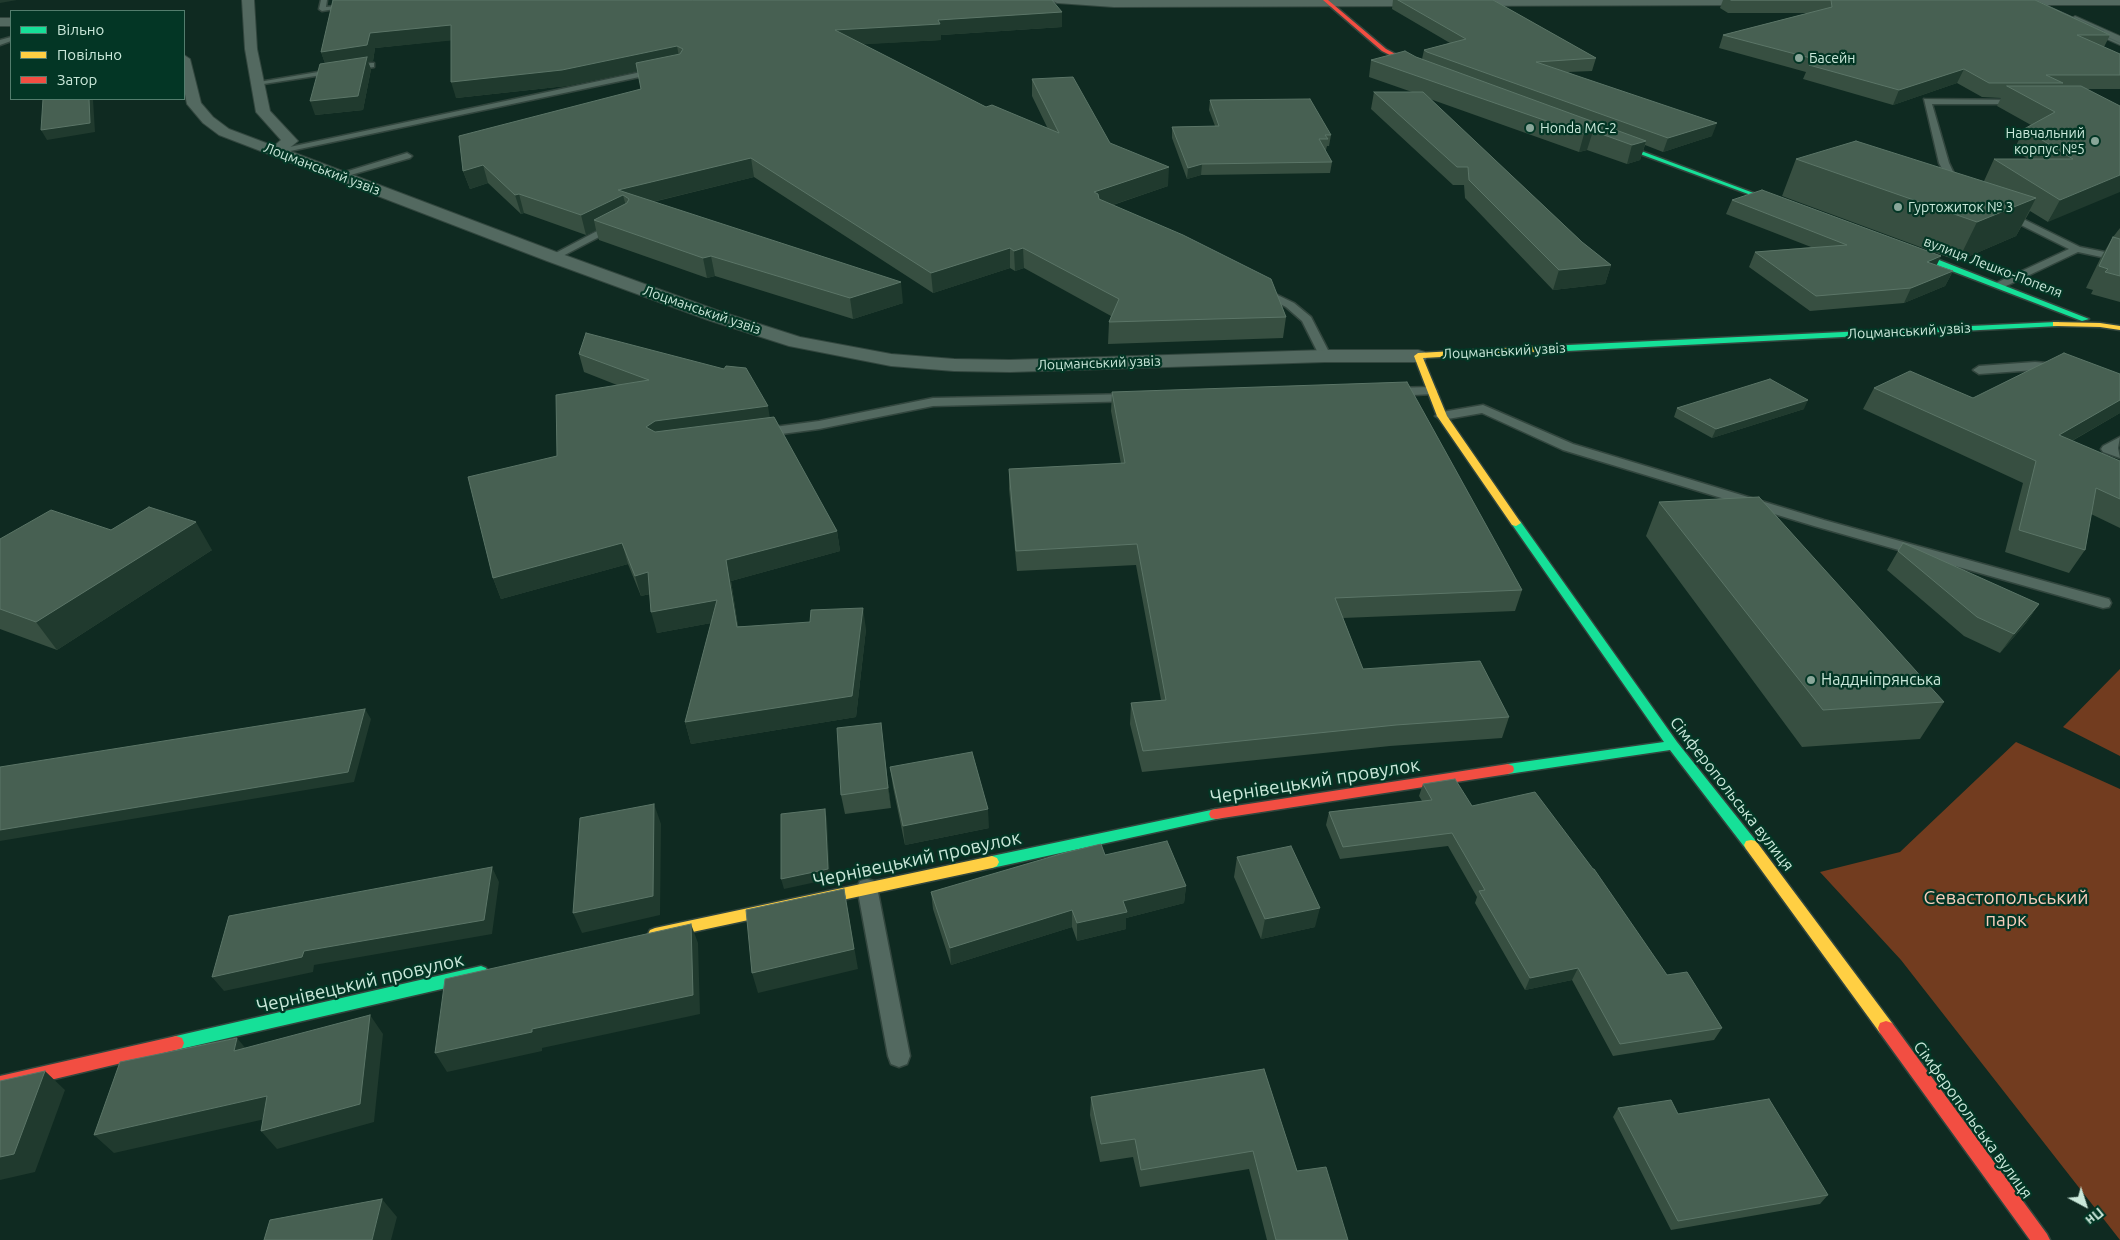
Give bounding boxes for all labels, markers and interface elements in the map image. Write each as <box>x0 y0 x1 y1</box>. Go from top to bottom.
legend <box>10 10 185 100</box>
text: Вільно <box>57 21 104 38</box>
text: Повільно <box>57 46 122 63</box>
place label: Басейн <box>1809 50 1856 66</box>
marker: Басейн <box>1793 52 1805 64</box>
text: Затор <box>57 71 97 88</box>
place label: Honda МС-2 <box>1540 120 1617 136</box>
marker: Honda МС-2 <box>1524 122 1536 134</box>
place label: Навчальний корпус №5 <box>2006 125 2085 158</box>
marker: Навчальний корпус №5 <box>2089 135 2101 147</box>
street label: Лоцманський узвіз <box>261 139 383 199</box>
place label: Гуртожиток № 3 <box>1908 199 2013 215</box>
marker: Гуртожиток № 3 <box>1892 201 1904 213</box>
street label: вулиця Лешко-Попеля <box>1921 233 2065 301</box>
street label: Лоцманський узвіз <box>641 282 763 338</box>
street label: Лоцманський узвіз <box>1847 319 1971 343</box>
street label: Лоцманський узвіз <box>1442 339 1566 363</box>
street label: Лоцманський узвіз <box>1037 352 1161 374</box>
place label: Наддніпрянська <box>1821 670 1941 690</box>
marker: Наддніпрянська <box>1805 674 1817 686</box>
street label: Сімферопольська вулиця <box>1666 713 1798 875</box>
street label: Чернівецький провулок <box>1209 753 1421 809</box>
street label: Чернівецький провулок <box>811 826 1023 892</box>
park label: Севастопольський парк <box>1924 887 2088 931</box>
street label: Чернівецький провулок <box>254 948 466 1018</box>
street label: Сімферопольська вулиця <box>1909 1037 2037 1203</box>
north arrow <box>2060 1180 2110 1230</box>
text: Пн <box>2082 1204 2107 1229</box>

